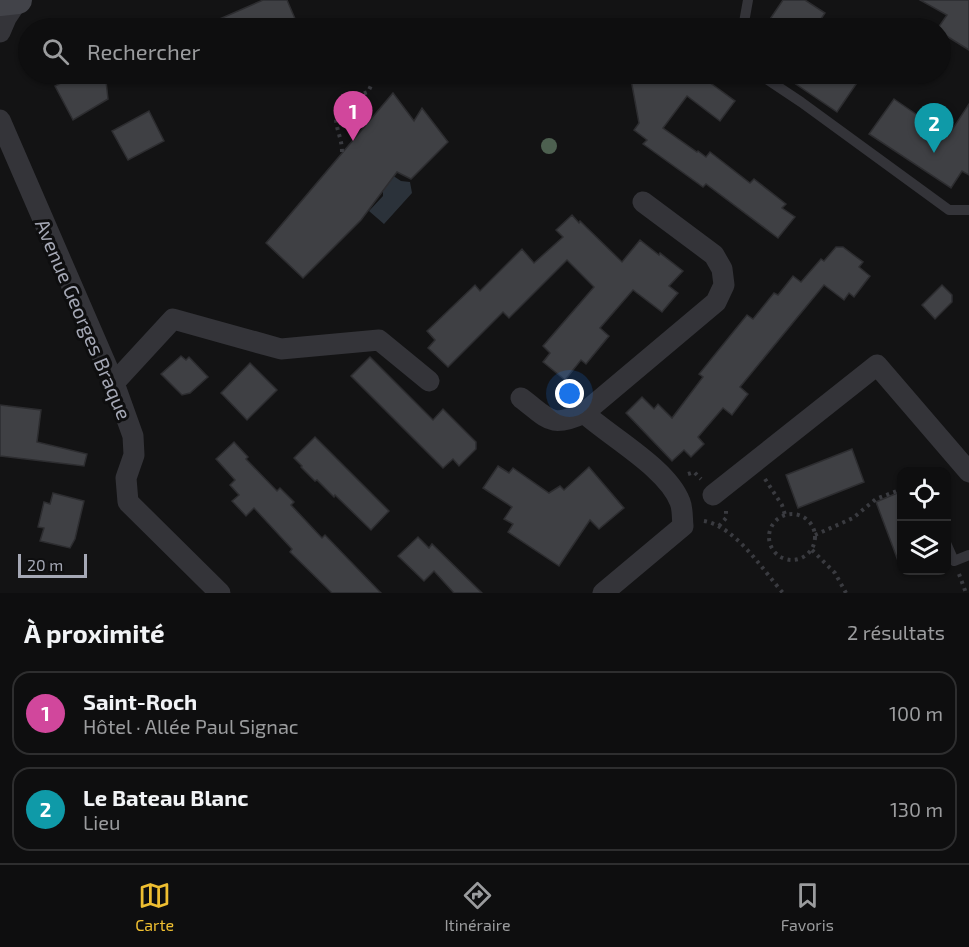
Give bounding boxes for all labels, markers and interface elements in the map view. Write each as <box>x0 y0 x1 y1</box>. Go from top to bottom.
search box <box>18 18 951 84</box>
icon: search <box>39 35 72 68</box>
text: Rechercher <box>87 38 200 64</box>
pin: 1 <box>334 92 372 141</box>
pin: 2 <box>914 104 954 153</box>
street label: Avenue Georges Braque <box>31 215 137 423</box>
your location <box>555 379 584 408</box>
map controls <box>897 467 951 575</box>
button: locate <box>897 467 951 521</box>
button: layers <box>897 521 951 575</box>
scale bar <box>18 551 87 578</box>
text: 20 m <box>27 555 63 574</box>
text: À proximité <box>24 617 165 648</box>
text: 2 résultats <box>847 620 945 644</box>
text: Saint-Roch <box>83 688 197 714</box>
text: 1 <box>41 701 50 725</box>
text: 100 m <box>889 701 943 725</box>
text: Hôtel · Allée Paul Signac <box>83 714 299 738</box>
text: Le Bateau Blanc <box>83 784 249 810</box>
text: 2 <box>40 797 51 821</box>
text: 130 m <box>890 797 943 821</box>
text: Lieu <box>83 810 120 834</box>
tab: Carte <box>135 879 174 934</box>
tab: Itinéraire <box>444 879 511 934</box>
tab: Favoris <box>781 879 834 934</box>

